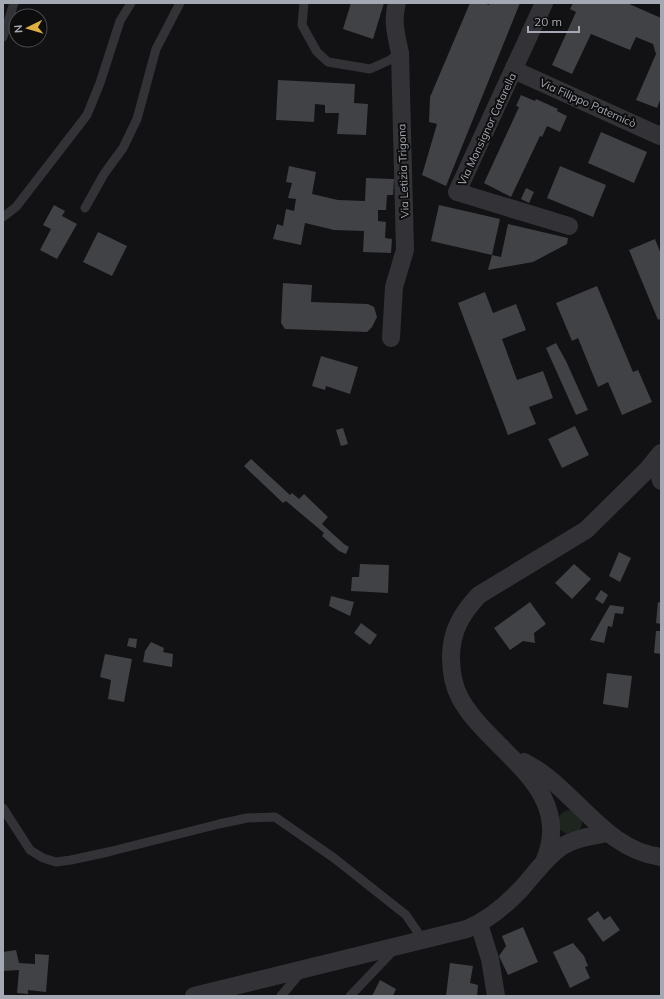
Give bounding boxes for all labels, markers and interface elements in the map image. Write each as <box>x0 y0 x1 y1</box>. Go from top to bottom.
north arrow <box>8 8 48 48</box>
scale bar <box>528 8 579 34</box>
text: 20 m <box>534 14 562 29</box>
text: N <box>11 24 25 34</box>
street label: Via Monsignor Catarella <box>455 71 519 187</box>
street label: Via Filippo Paternicò <box>538 75 638 131</box>
street label: Via Letizia Trigona <box>394 124 412 218</box>

